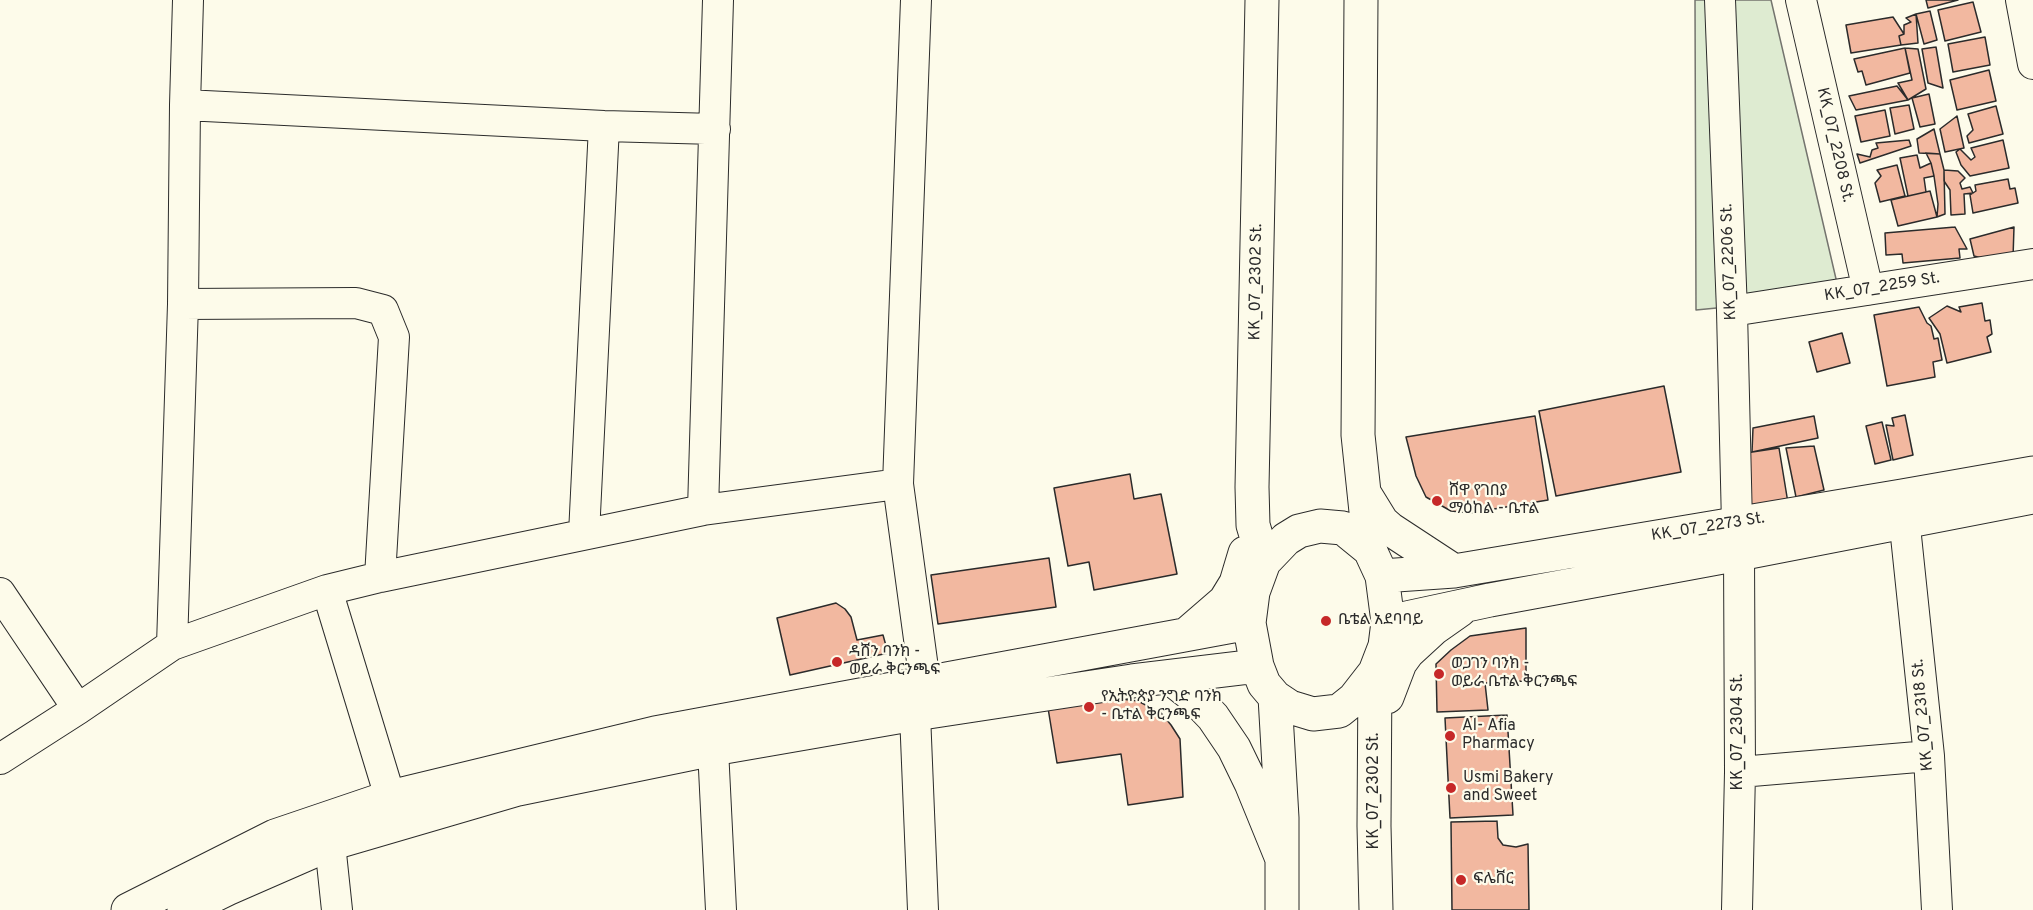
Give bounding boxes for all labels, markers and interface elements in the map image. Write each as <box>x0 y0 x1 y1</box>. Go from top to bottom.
street label: KK_07_2208 St. <box>1811 86 1857 204</box>
street label: KK_07_2206 St. <box>1718 203 1742 321</box>
street label: KK_07_2302 St. <box>1246 223 1268 341</box>
street label: KK_07_2259 St. <box>1823 269 1941 307</box>
place label: ሸዋ የገበያ ማዕከል - ቤተል <box>1449 482 1539 520</box>
marker: ሸዋ የገበያ ማዕከል - ቤተል <box>1430 494 1444 508</box>
street label: KK_07_2273 St. <box>1650 510 1766 546</box>
place label: ቤቴል አደባባይ <box>1338 611 1424 631</box>
marker: ቤቴል አደባባይ <box>1319 614 1333 628</box>
place label: ዳሸን ባንክ - ወይራ ቅርንጫፍ <box>849 643 940 681</box>
marker: ዳሸን ባንክ - ወይራ ቅርንጫፍ <box>830 655 844 669</box>
place label: ወጋገን ባንክ - ወይራ ቤተል ቅርንጫፍ <box>1451 655 1577 693</box>
street label: KK_07_2318 St. <box>1910 658 1938 772</box>
marker: ወጋገን ባንክ - ወይራ ቤተል ቅርንጫፍ <box>1432 667 1446 681</box>
street label: KK_07_2304 St. <box>1729 674 1749 790</box>
place label: የኢትዮጵያ ንግድ ባንክ - ቤተል ቅርንጫፍ <box>1101 688 1222 726</box>
marker: የኢትዮጵያ ንግድ ባንክ - ቤተል ቅርንጫፍ <box>1082 700 1096 714</box>
place label: Al- Afia Pharmacy <box>1462 717 1535 755</box>
marker: Al- Afia Pharmacy <box>1443 729 1457 743</box>
street label: KK_07_2302 St. <box>1365 733 1385 849</box>
place label: Usmi Bakery and Sweet <box>1463 769 1553 807</box>
marker: Usmi Bakery and Sweet <box>1444 781 1458 795</box>
place label: ፍሌቨር <box>1473 870 1514 890</box>
marker: ፍሌቨር <box>1454 873 1468 887</box>

